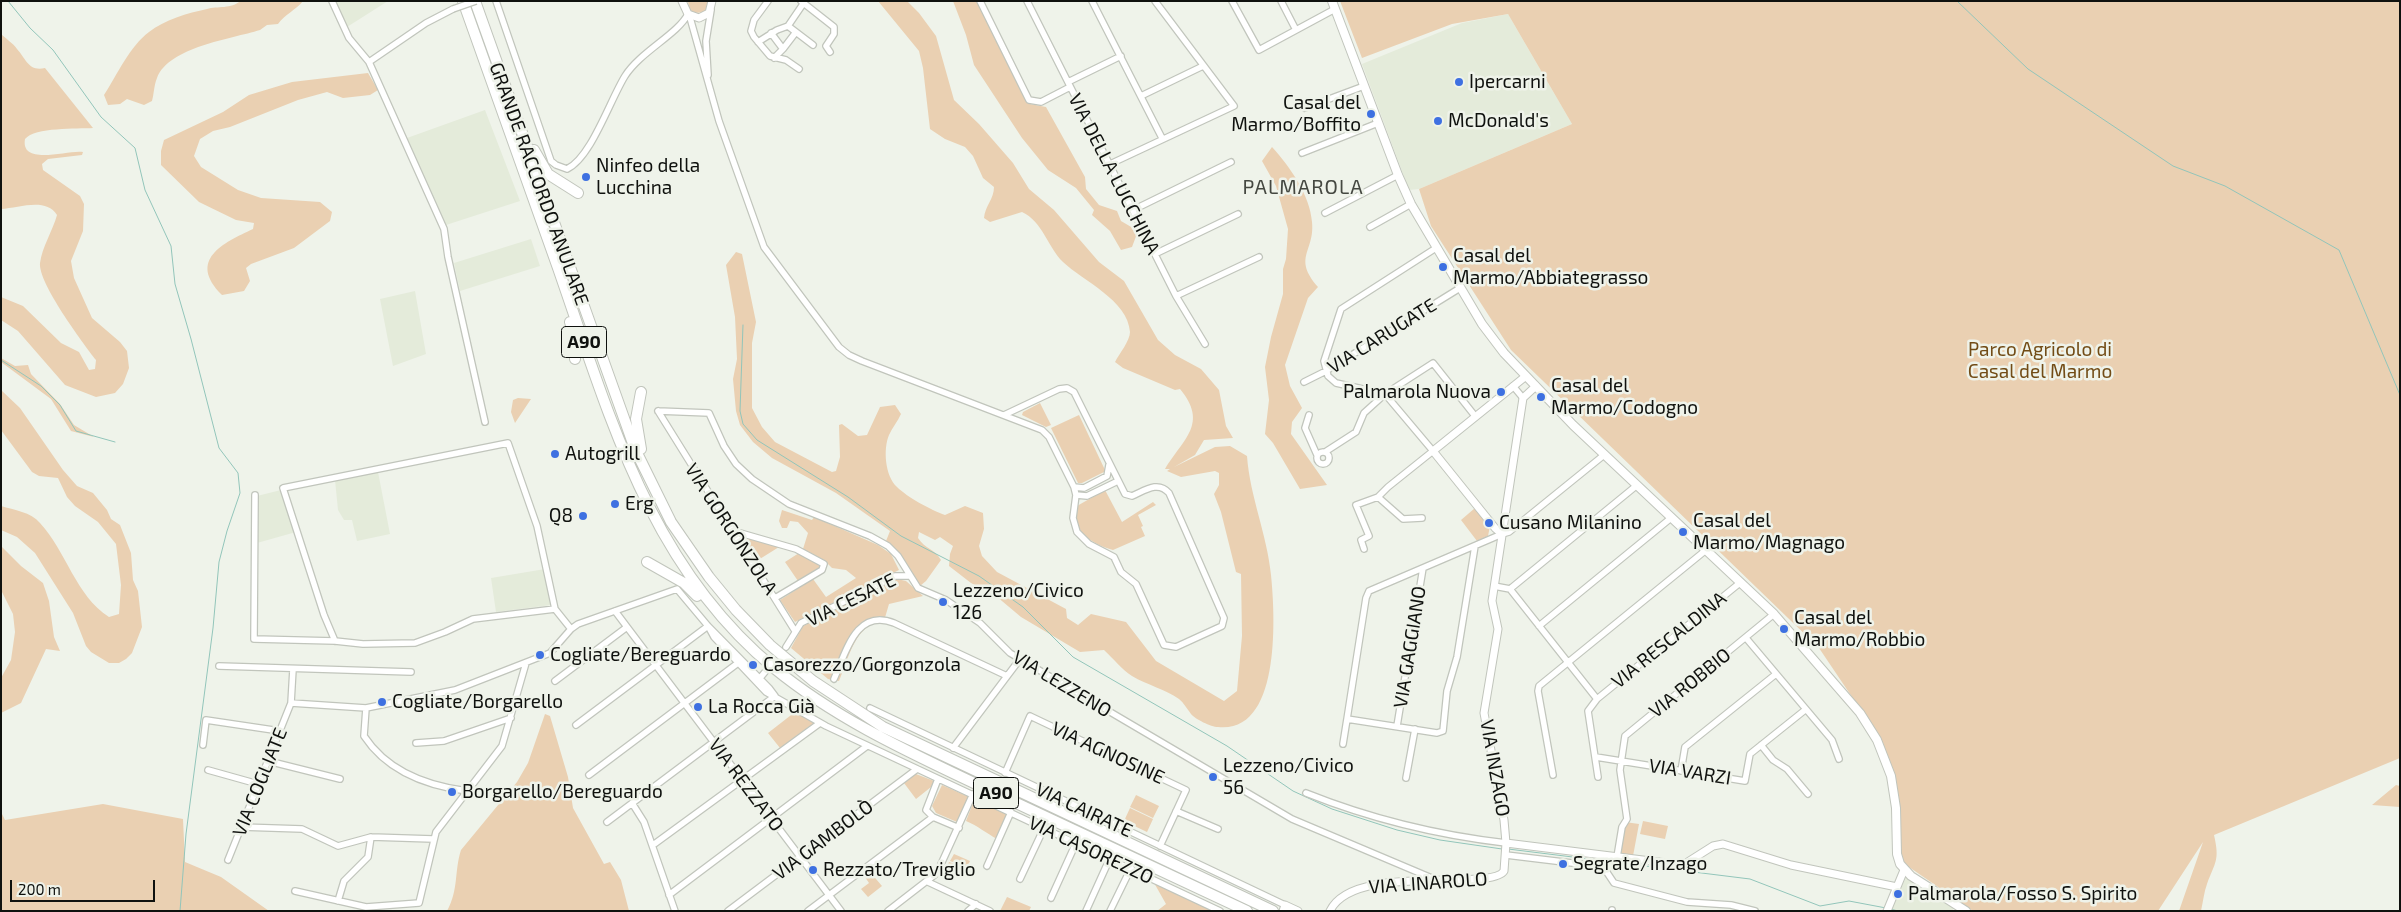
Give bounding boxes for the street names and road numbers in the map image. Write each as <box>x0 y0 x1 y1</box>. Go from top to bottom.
street label: GRANDE RACCORDO ANULARE <box>484 59 594 309</box>
street label: VIA DELLA LUCCHINA <box>1063 90 1165 258</box>
street label: VIA CARUGATE <box>1323 293 1441 379</box>
road number: A90 <box>562 327 606 358</box>
street label: VIA GORGONZOLA <box>680 459 782 599</box>
street label: VIA CESATE <box>802 568 900 632</box>
street label: VIA GAGGIANO <box>1389 584 1431 710</box>
street label: VIA RESCALDINA <box>1607 587 1731 693</box>
street label: VIA ROBBIO <box>1645 643 1735 723</box>
street label: VIA LEZZENO <box>1008 646 1116 722</box>
street label: VIA AGNOSINE <box>1048 717 1168 789</box>
street label: VIA INZAGO <box>1475 718 1515 818</box>
street label: VIA COGLIATE <box>228 724 292 840</box>
street label: VIA REZZATO <box>704 734 788 836</box>
street label: VIA VARZI <box>1647 754 1733 790</box>
road number: A90 <box>974 778 1018 808</box>
street label: VIA CAIRATE <box>1032 778 1136 842</box>
street label: VIA GAMBOLÒ <box>768 795 878 885</box>
street label: VIA CASOREZZO <box>1025 811 1157 889</box>
street label: VIA LINAROLO <box>1368 867 1488 899</box>

